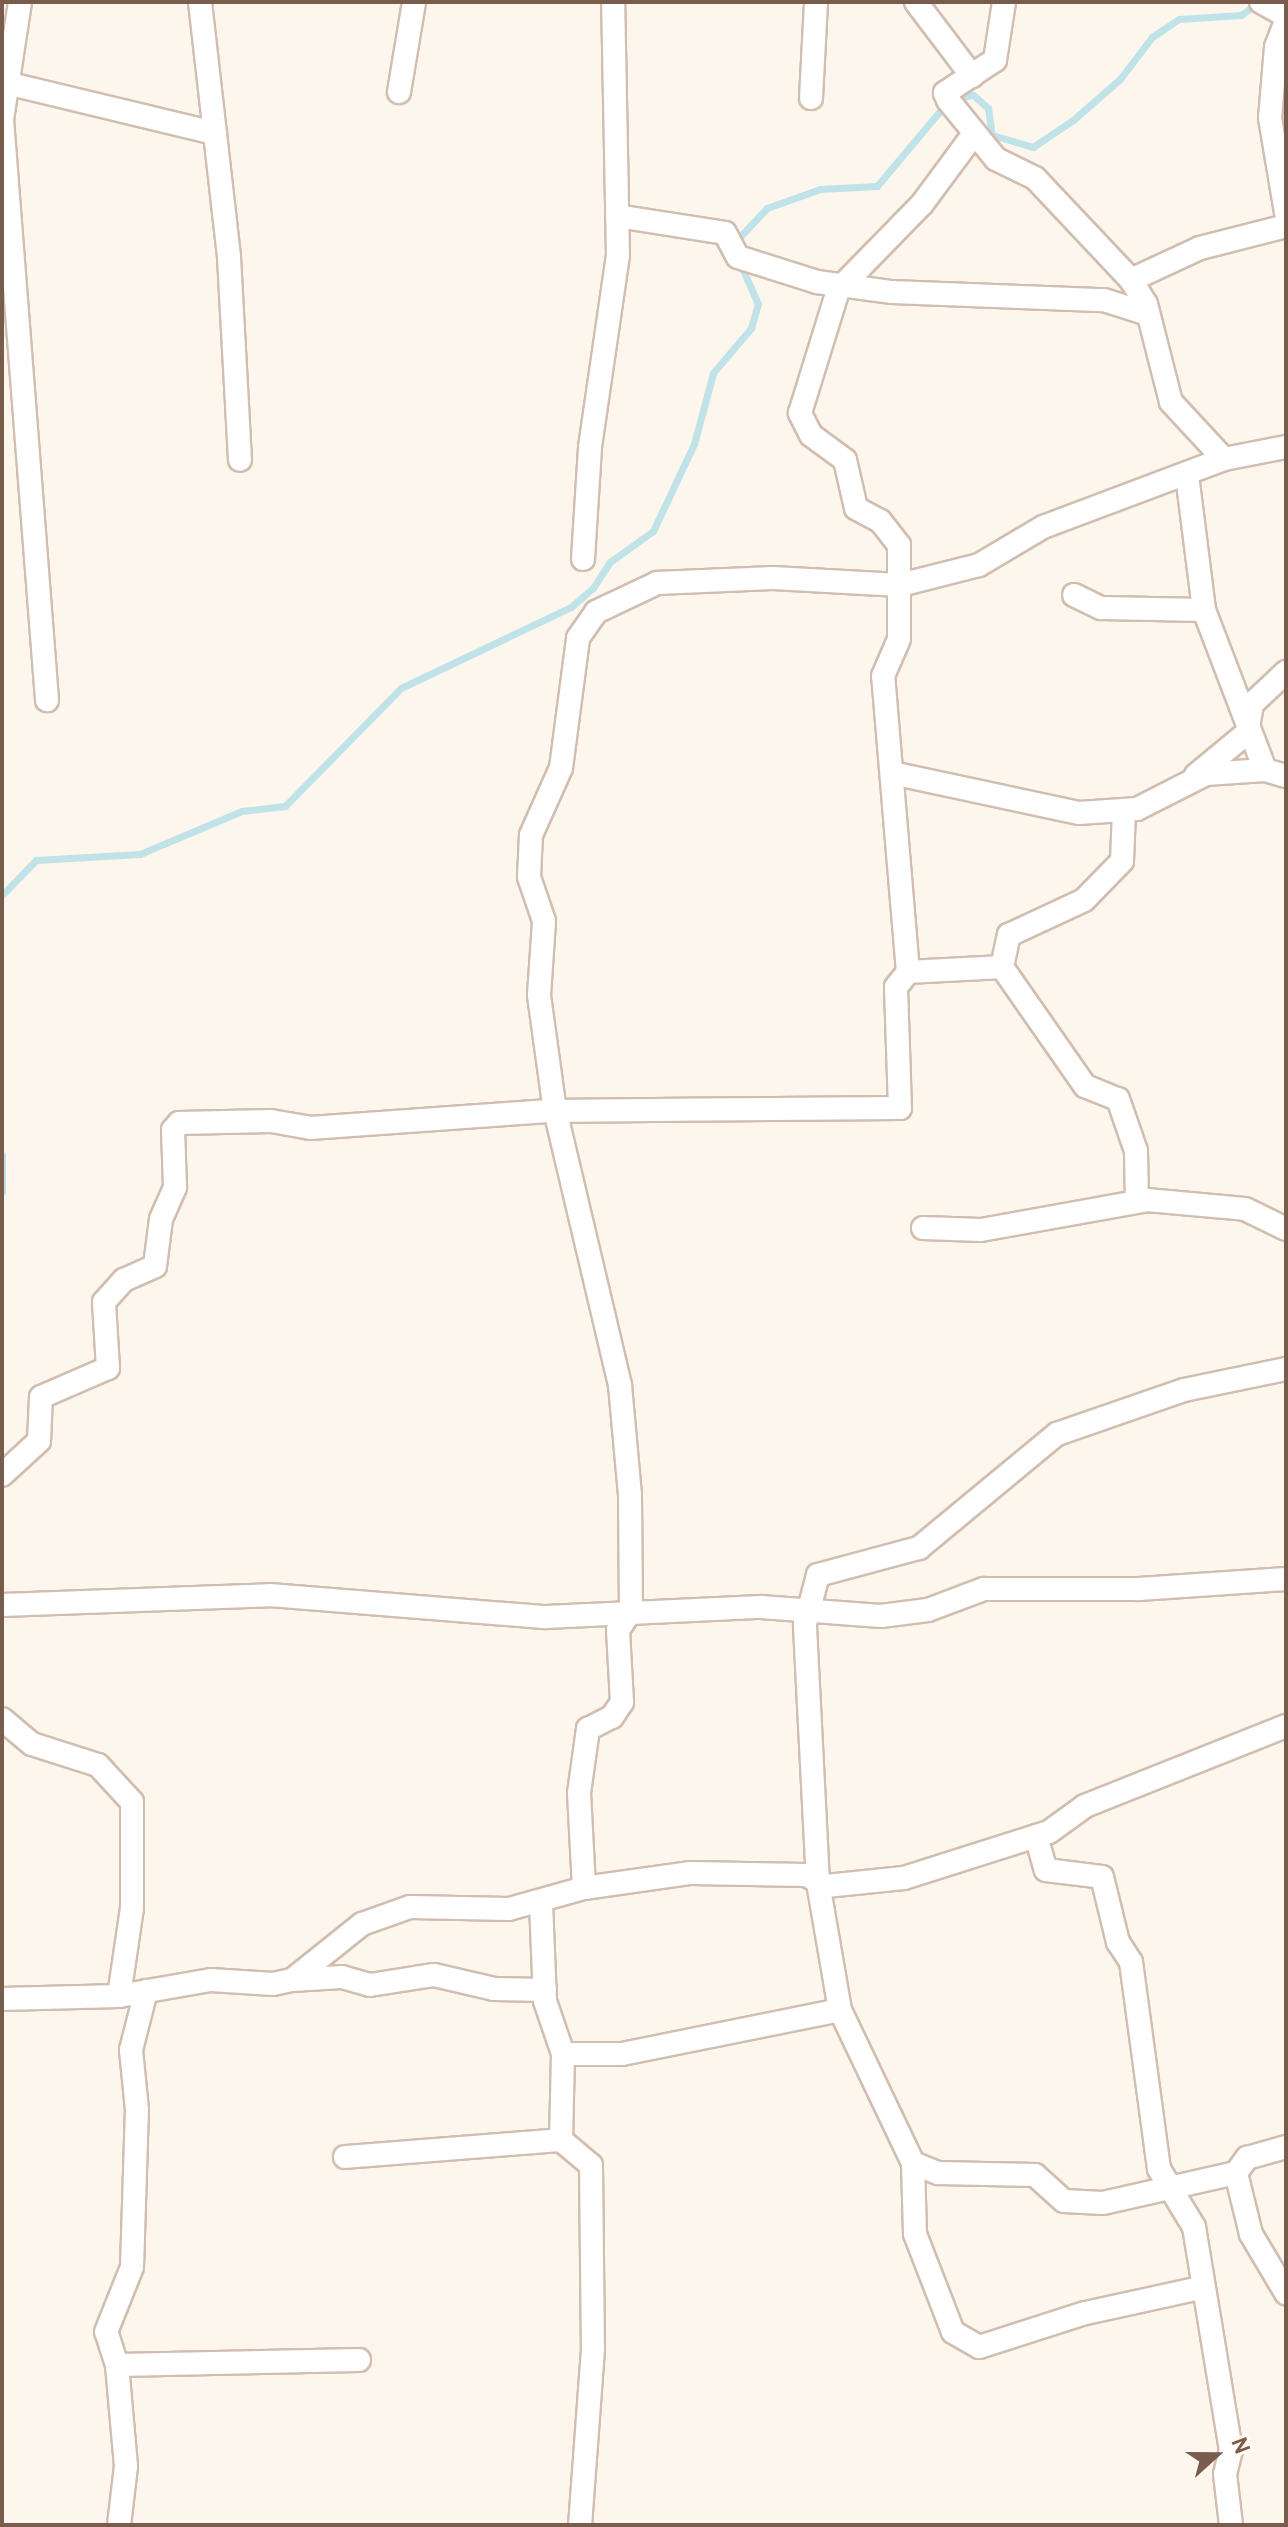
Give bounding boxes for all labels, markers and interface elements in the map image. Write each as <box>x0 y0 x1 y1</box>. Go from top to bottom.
north arrow <box>1176 2415 1256 2495</box>
text: N <box>1223 2434 1254 2458</box>

